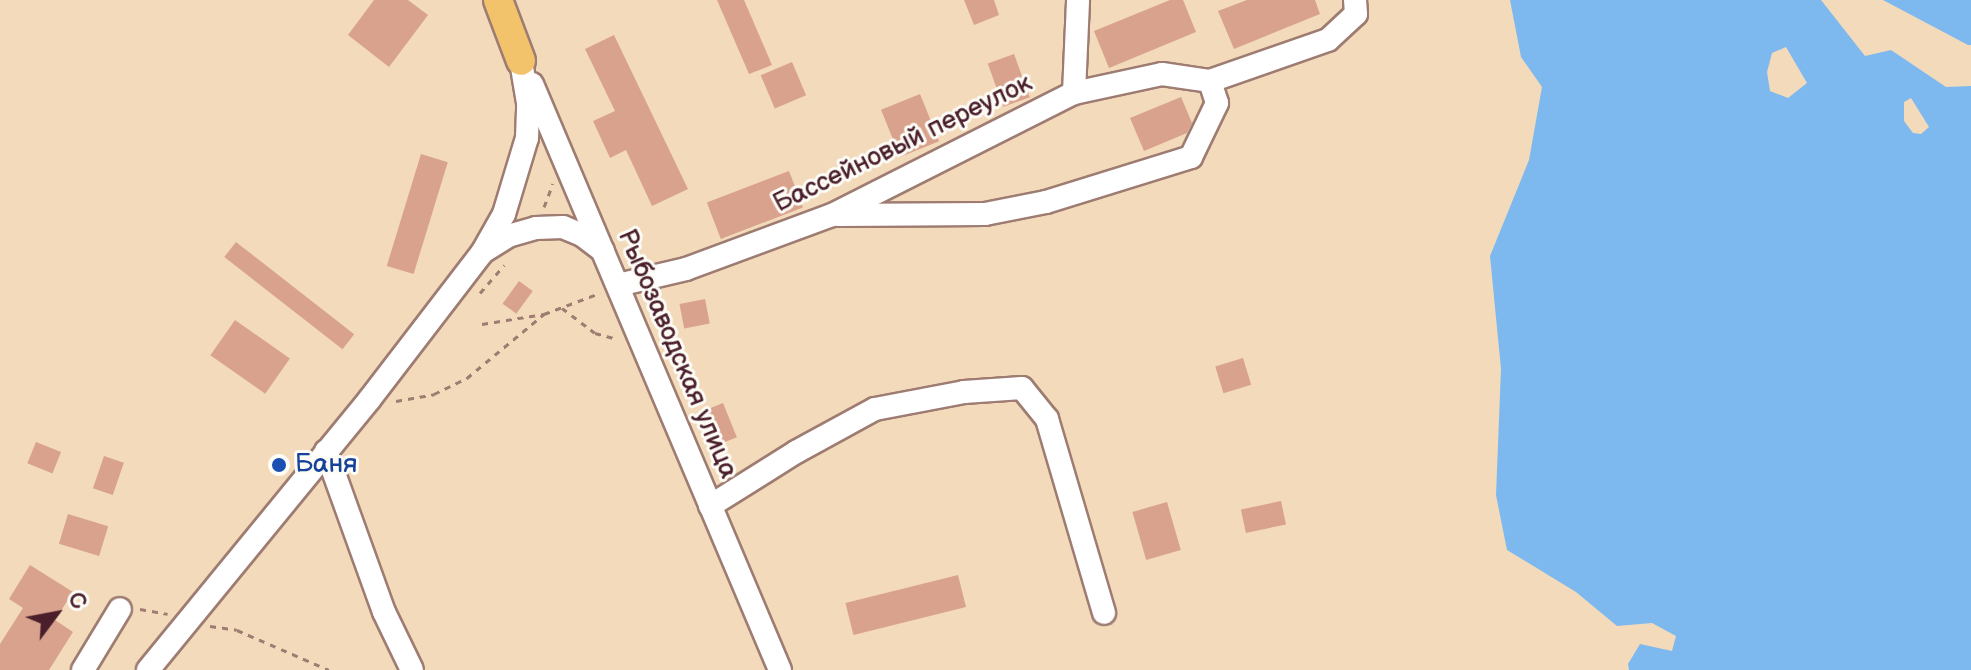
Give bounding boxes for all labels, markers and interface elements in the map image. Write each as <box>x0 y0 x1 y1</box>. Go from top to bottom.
street label: Бассейновый переулок <box>769 68 1037 220</box>
street label: Рыбозаводская улица <box>610 225 744 483</box>
place label: Баня <box>295 449 358 481</box>
marker: Баня <box>270 456 288 474</box>
north arrow <box>16 574 96 654</box>
text: С <box>61 587 92 615</box>

